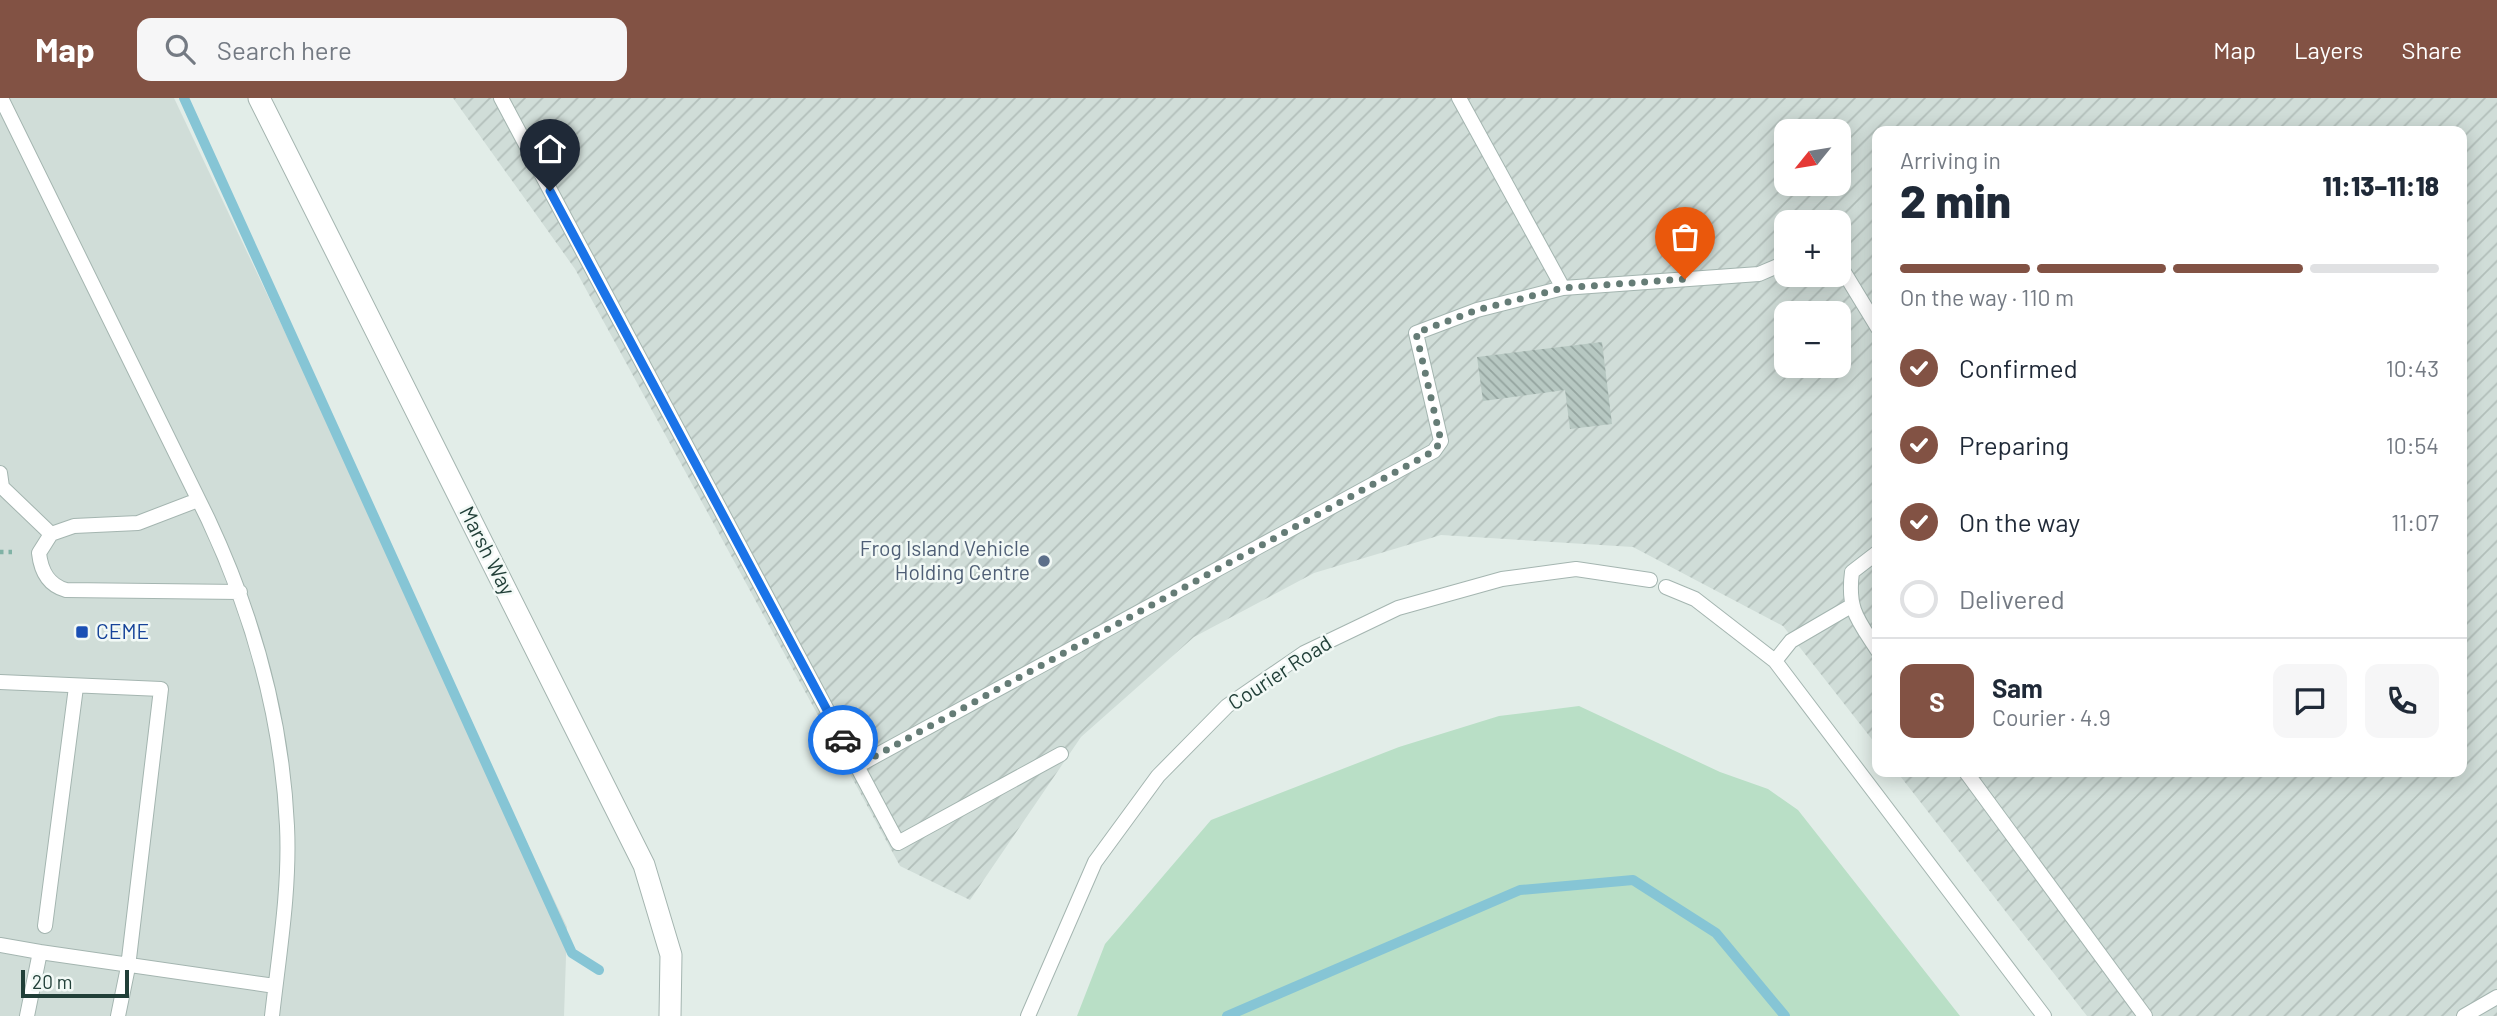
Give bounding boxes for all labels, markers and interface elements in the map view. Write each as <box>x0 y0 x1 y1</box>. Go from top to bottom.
search box <box>137 18 627 81</box>
text: Map <box>35 29 95 69</box>
icon: search <box>161 30 199 68</box>
text: Search here <box>217 34 352 65</box>
text: Map <box>2213 35 2256 64</box>
text: Layers <box>2294 35 2363 64</box>
text: Share <box>2401 35 2462 64</box>
pin <box>520 119 580 191</box>
north arrow <box>1774 119 1852 196</box>
map controls <box>1774 119 1851 378</box>
icon: home <box>531 130 569 168</box>
text: Arriving in <box>1900 146 2001 174</box>
text: 11:13–11:18 <box>2323 170 2439 201</box>
text: 2 min <box>1900 172 2011 227</box>
pin <box>1655 207 1715 279</box>
button: + <box>1774 210 1851 287</box>
icon: bag <box>1666 218 1704 256</box>
text: On the way · 110 m <box>1900 283 2074 311</box>
button: − <box>1774 301 1851 378</box>
icon: check <box>1900 349 1938 387</box>
text: Confirmed <box>1959 352 2078 383</box>
text: 10:43 <box>2386 354 2439 382</box>
icon: check <box>1900 426 1938 464</box>
text: Preparing <box>1959 429 2069 460</box>
text: 10:54 <box>2386 431 2439 459</box>
street label: Marsh Way <box>455 502 522 599</box>
icon: check <box>1900 503 1938 541</box>
text: On the way <box>1959 506 2080 537</box>
text: 11:07 <box>2391 508 2439 536</box>
place label: Frog Island Vehicle Holding Centre <box>860 535 1030 584</box>
marker: Frog Island Vehicle Holding Centre <box>1036 553 1052 569</box>
text: Delivered <box>1959 583 2065 614</box>
place label: CEME <box>96 618 149 643</box>
marker: CEME <box>74 624 90 640</box>
street label: Courier Road <box>1223 629 1335 714</box>
button: chat <box>2273 664 2347 738</box>
button: phone <box>2365 664 2439 738</box>
text: Sam <box>1992 672 2043 703</box>
text: S <box>1929 686 1945 717</box>
text: Courier · 4.9 <box>1992 703 2111 731</box>
courier <box>808 705 878 775</box>
icon: car <box>824 721 862 759</box>
scale bar <box>21 967 130 999</box>
text: 20 m <box>32 970 72 993</box>

